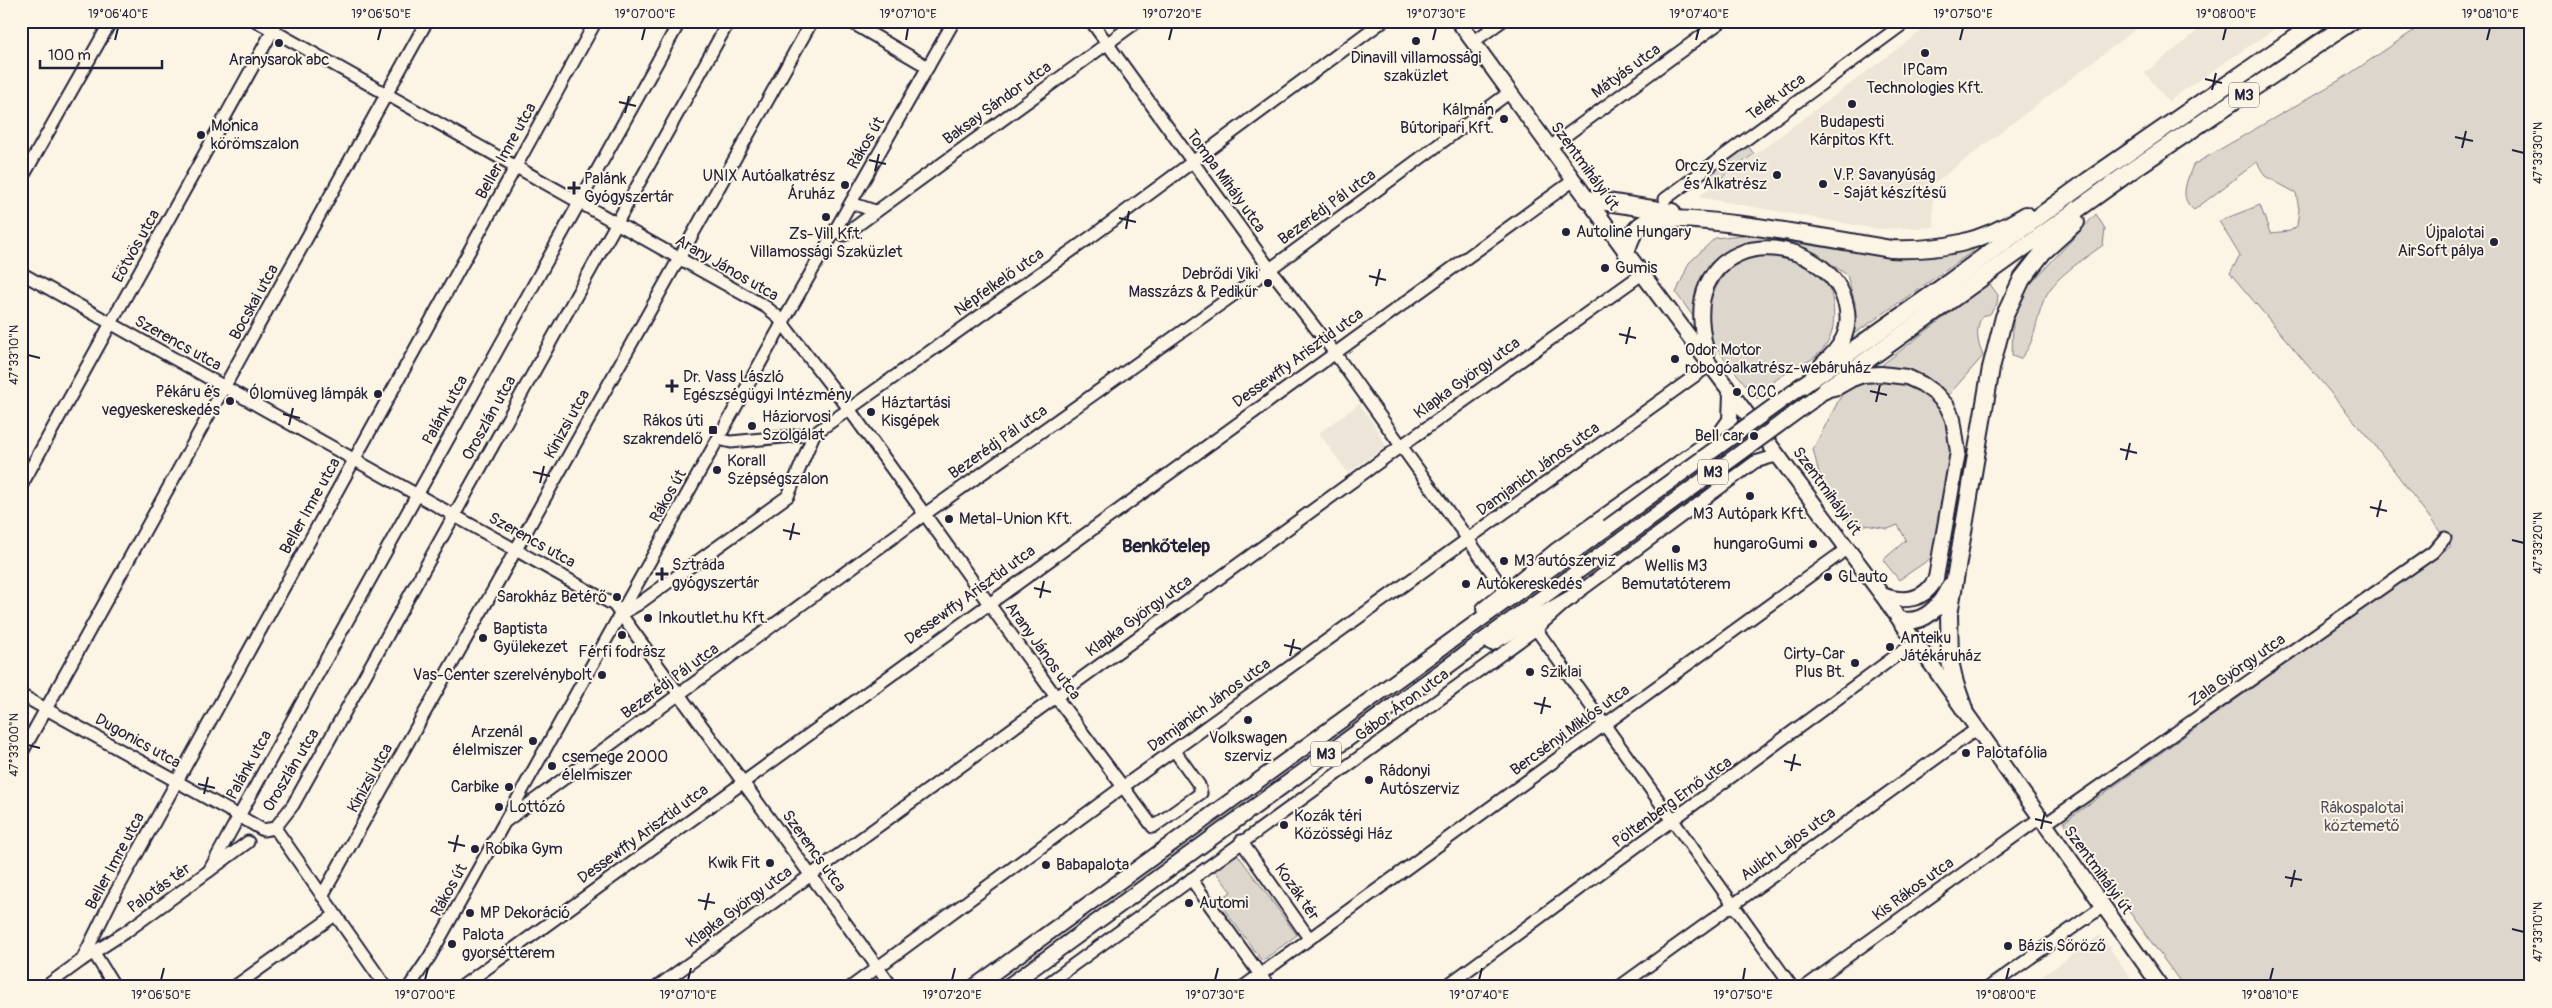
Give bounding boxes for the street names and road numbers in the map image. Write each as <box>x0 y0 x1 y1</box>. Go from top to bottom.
street label: Mátyás utca <box>1588 39 1664 103</box>
street label: Baksay Sándor utca <box>939 57 1055 149</box>
street label: Telek utca <box>1743 69 1809 125</box>
road number: M3 <box>2229 82 2259 108</box>
street label: Beller Imre utca <box>471 99 541 203</box>
street label: Rákos út <box>843 113 889 173</box>
street label: Szentmihályi út <box>1546 118 1624 215</box>
street label: Tompa Mihály utca <box>1182 126 1270 236</box>
street label: Bezerédj Pál utca <box>1274 165 1380 249</box>
street label: Eötvös utca <box>108 206 164 286</box>
street label: Arany János utca <box>672 230 782 306</box>
street label: Népfelkelő utca <box>950 244 1048 320</box>
street label: Bocskai utca <box>225 261 283 343</box>
street label: Dessewffy Arisztid utca <box>1229 304 1367 412</box>
street label: Szerencs utca <box>131 311 225 375</box>
street label: Klapka György utca <box>1410 333 1524 423</box>
street label: Palánk utca <box>418 372 472 448</box>
street label: Oroszlán utca <box>458 372 520 464</box>
street label: Kinizsi utca <box>540 386 594 462</box>
street label: Bezerédj Pál utca <box>945 401 1051 483</box>
street label: Damjanich János utca <box>1473 418 1603 520</box>
street label: Szentmihályi út <box>1788 443 1866 540</box>
street label: Beller Imre utca <box>275 454 345 558</box>
road number: M3 <box>1698 460 1728 484</box>
street label: Rákos út <box>645 466 691 526</box>
street label: Szerencs utca <box>485 508 579 572</box>
street label: Dessewffy Arisztid utca <box>901 541 1039 649</box>
street label: Klapka György utca <box>1082 571 1196 661</box>
street label: Arany János utca <box>1001 598 1085 704</box>
street label: Zala György utca <box>2185 629 2289 711</box>
street label: Bezerédj Pál utca <box>617 639 723 723</box>
street label: Damjanich János utca <box>1144 654 1274 756</box>
street label: Gábor Áron utca <box>1351 664 1453 746</box>
street label: Bercsényi Miklós utca <box>1506 680 1634 780</box>
street label: Dugonics utca <box>92 709 184 773</box>
street label: Oroszlán utca <box>258 725 324 815</box>
street label: Palánk utca <box>222 727 276 803</box>
street label: Kinizsi utca <box>343 740 397 816</box>
road number: M3 <box>1311 742 1341 766</box>
street label: Pöltenberg Ernő utca <box>1608 752 1736 852</box>
street label: Dessewffy Arisztid utca <box>574 780 712 888</box>
street label: Aulich Lajos utca <box>1736 803 1840 885</box>
street label: Szerencs utca <box>778 806 850 896</box>
street label: Beller Imre utca <box>81 809 149 913</box>
street label: Szentmihályi út <box>2059 822 2137 919</box>
street label: Kis Rákos utca <box>1868 853 1958 925</box>
street label: Palotás tér <box>123 858 195 918</box>
street label: Rákos út <box>426 860 472 920</box>
street label: Kozák tér <box>1270 860 1324 925</box>
street label: Klapka György utca <box>682 862 796 952</box>

